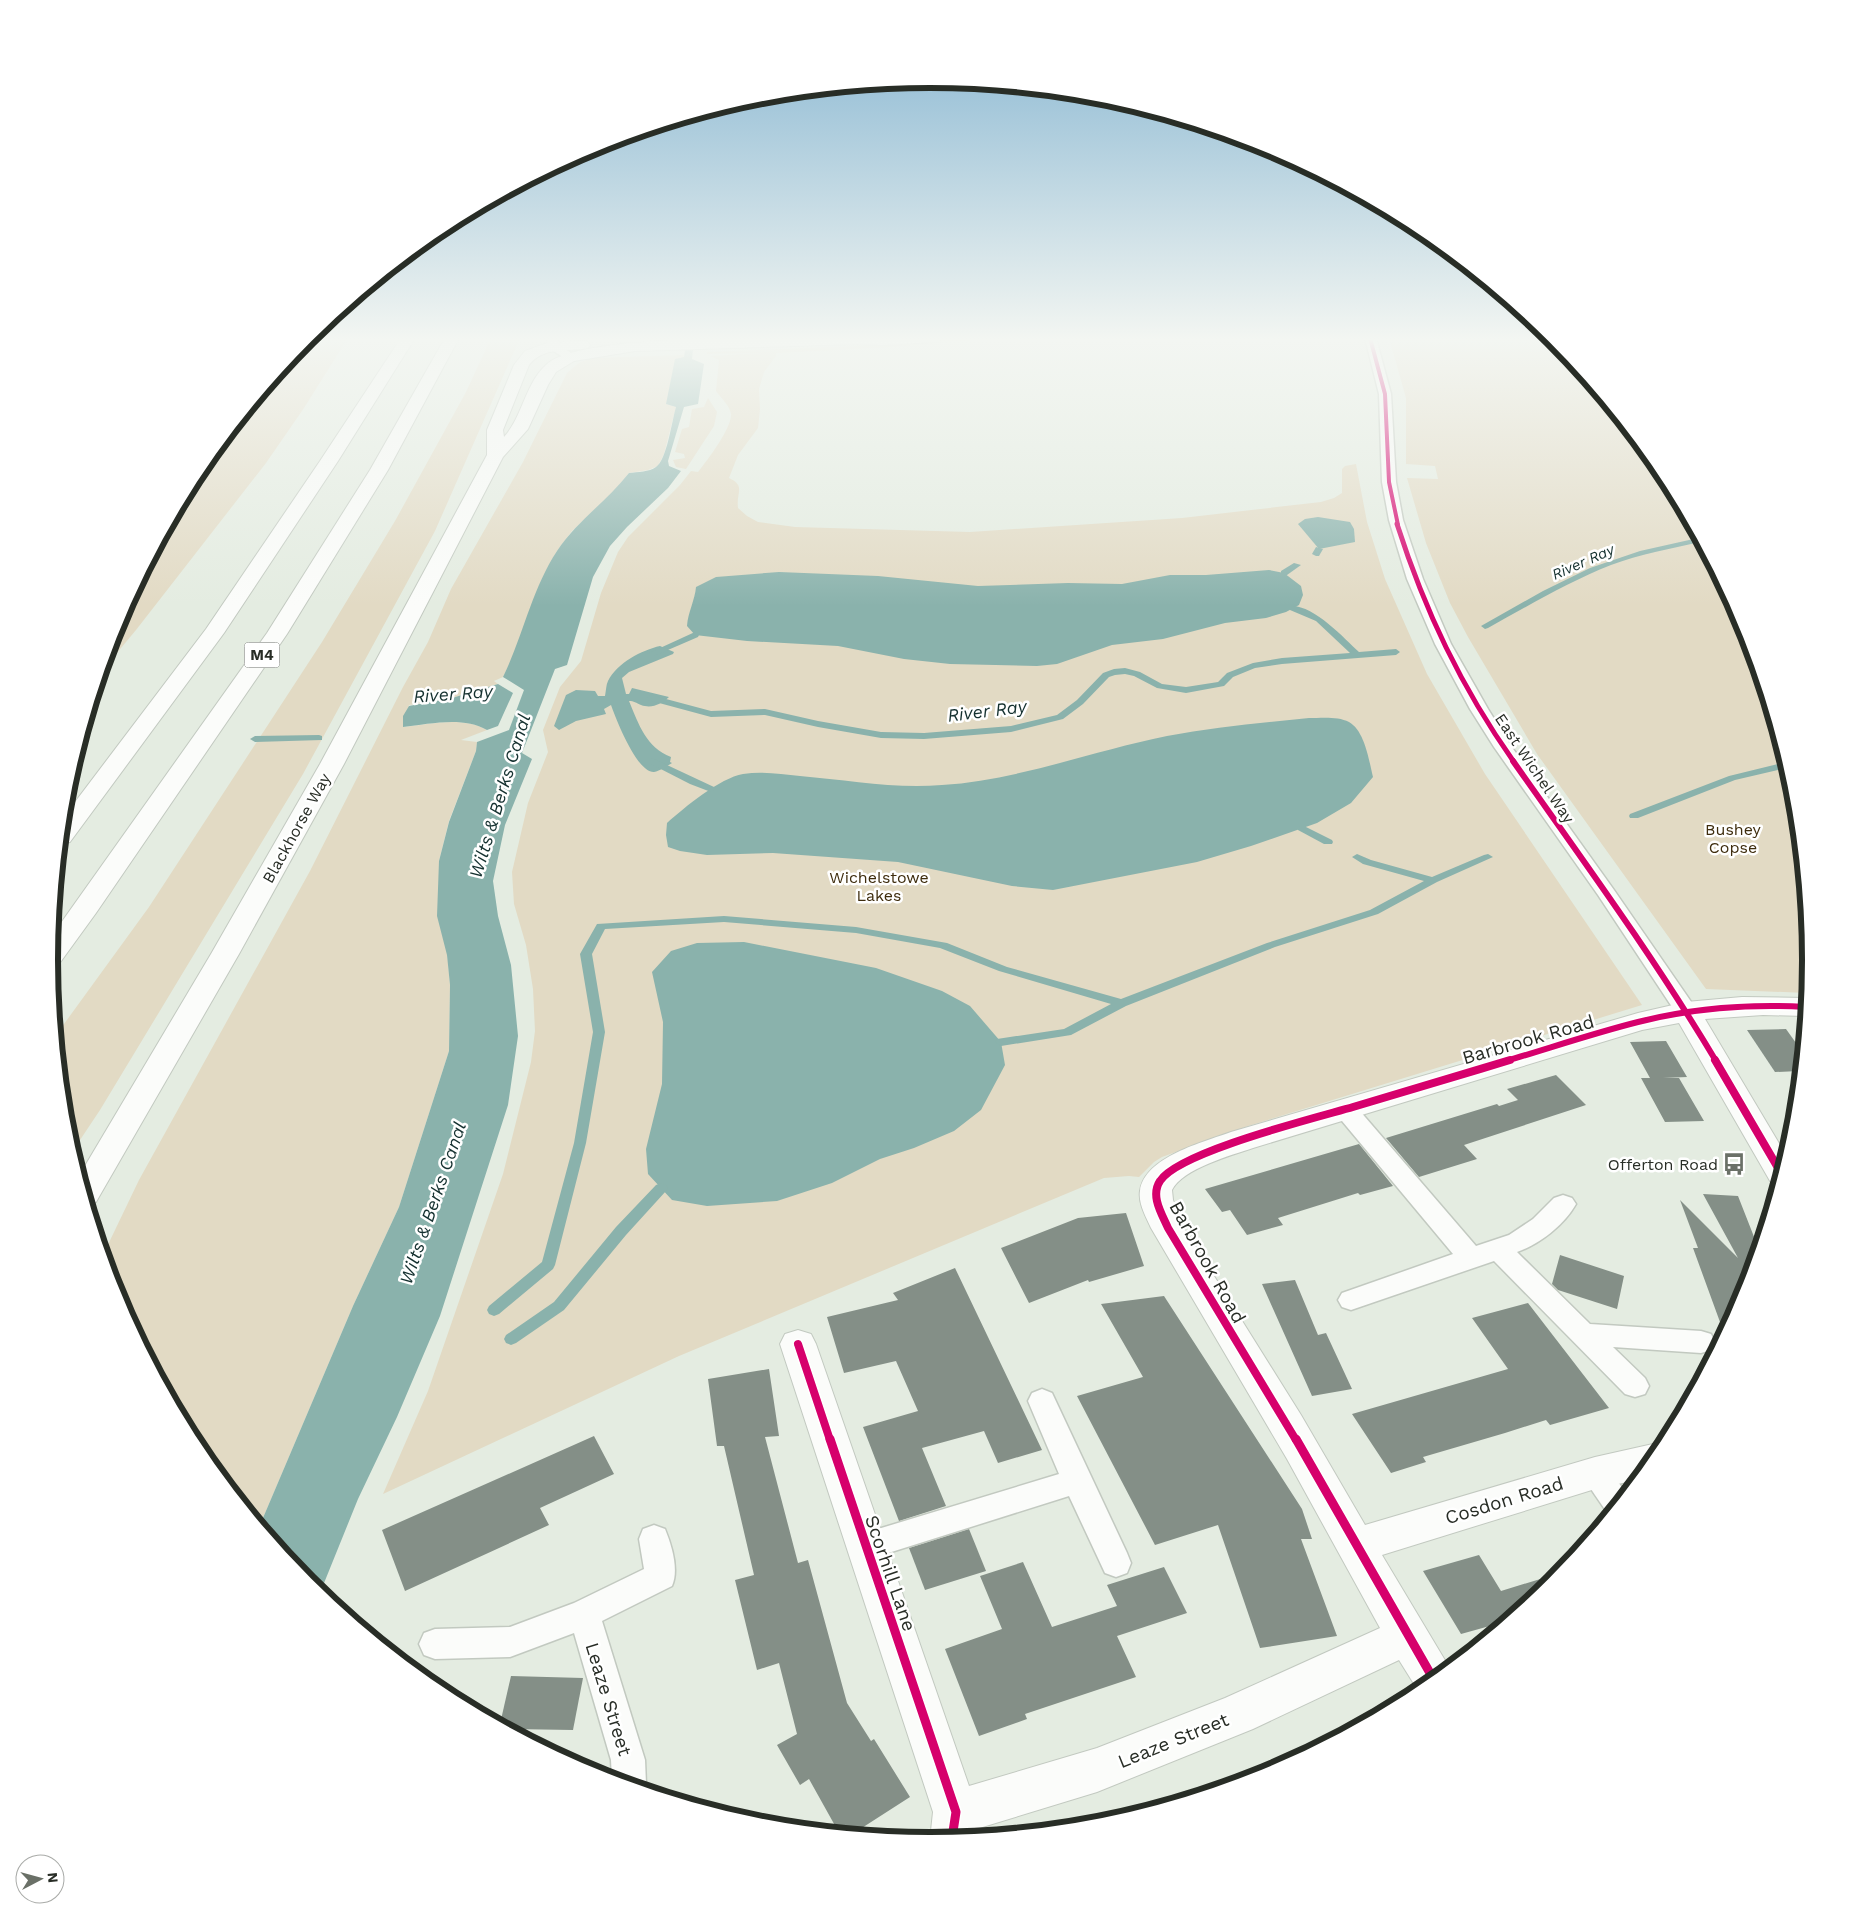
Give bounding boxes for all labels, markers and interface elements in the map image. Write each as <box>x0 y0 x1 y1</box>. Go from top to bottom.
water label: River Ray <box>1549 540 1618 584</box>
road number: M4 <box>244 642 280 668</box>
water label: River Ray <box>413 680 495 707</box>
water label: River Ray <box>946 695 1030 726</box>
street label: East Wichel Way <box>1491 710 1579 827</box>
water label: Wilts & Berks Canal <box>465 711 534 880</box>
street label: Blackhorse Way <box>258 769 335 886</box>
park label: Bushey Copse <box>1705 820 1762 857</box>
park label: Wichelstowe Lakes <box>829 868 929 905</box>
street label: Barbrook Road <box>1459 1010 1597 1069</box>
water label: Wilts & Berks Canal <box>395 1119 470 1287</box>
bus stop icon: Offerton Road <box>1721 1151 1747 1177</box>
place label: Offerton Road <box>1608 1155 1718 1174</box>
street label: Barbrook Road <box>1164 1197 1251 1327</box>
street label: Cosdon Road <box>1442 1472 1566 1529</box>
street label: Scorhill Lane <box>860 1512 921 1634</box>
street label: Leaze Street <box>580 1640 637 1759</box>
street label: Leaze Street <box>1114 1708 1232 1773</box>
north arrow <box>15 1854 65 1904</box>
text: N <box>44 1872 61 1884</box>

